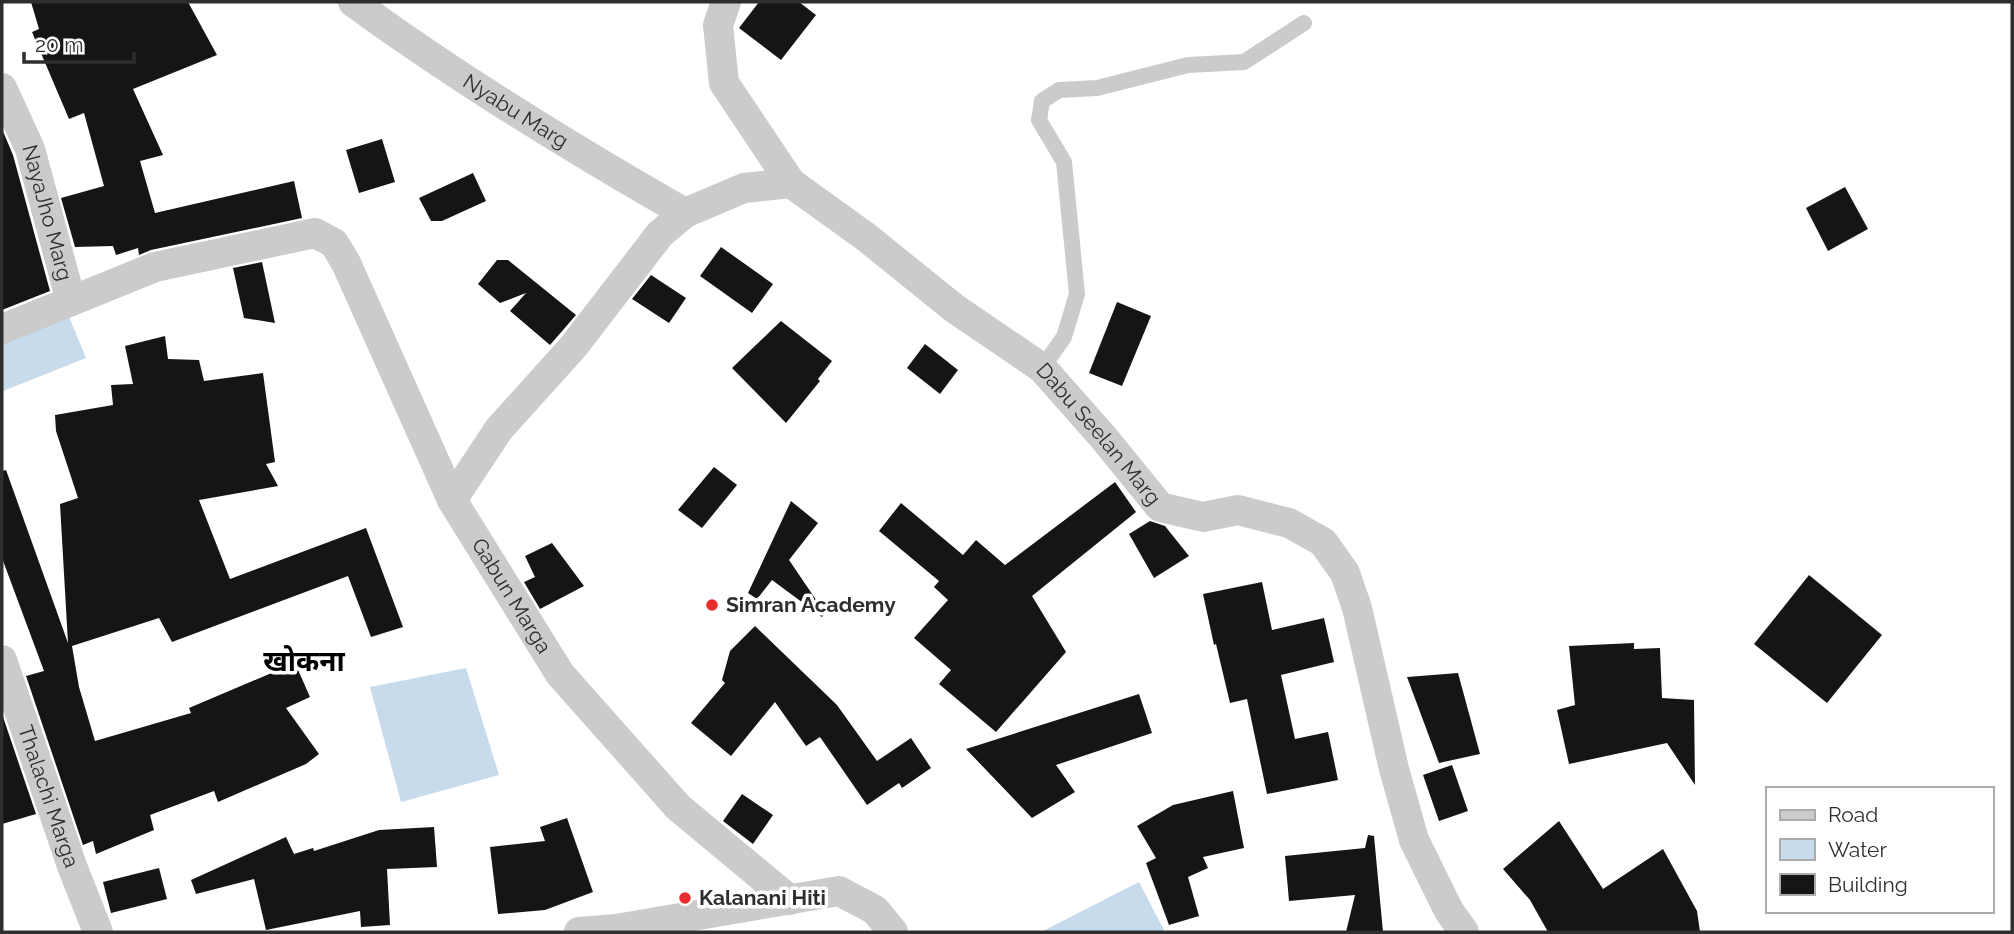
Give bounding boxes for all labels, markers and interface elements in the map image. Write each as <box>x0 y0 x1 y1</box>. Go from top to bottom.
scale bar <box>24 21 135 65</box>
text: 20 m <box>35 32 83 57</box>
street label: Nyabu Marg <box>459 68 573 153</box>
street label: NayaJho Marg <box>17 142 78 283</box>
street label: Dabu Seelan Marg <box>1031 357 1166 510</box>
street label: Gabun Marga <box>467 534 557 658</box>
place label: Simran Academy <box>726 592 896 617</box>
marker: Simran Academy <box>704 597 720 613</box>
district label: खोकना <box>263 645 345 678</box>
street label: Thalachi Marga <box>13 722 85 871</box>
legend <box>1766 787 1993 913</box>
text: Road <box>1828 802 1878 827</box>
text: Water <box>1828 837 1887 862</box>
text: Building <box>1828 872 1908 897</box>
place label: Kalanani Hiti <box>699 885 826 910</box>
marker: Kalanani Hiti <box>677 890 693 906</box>

